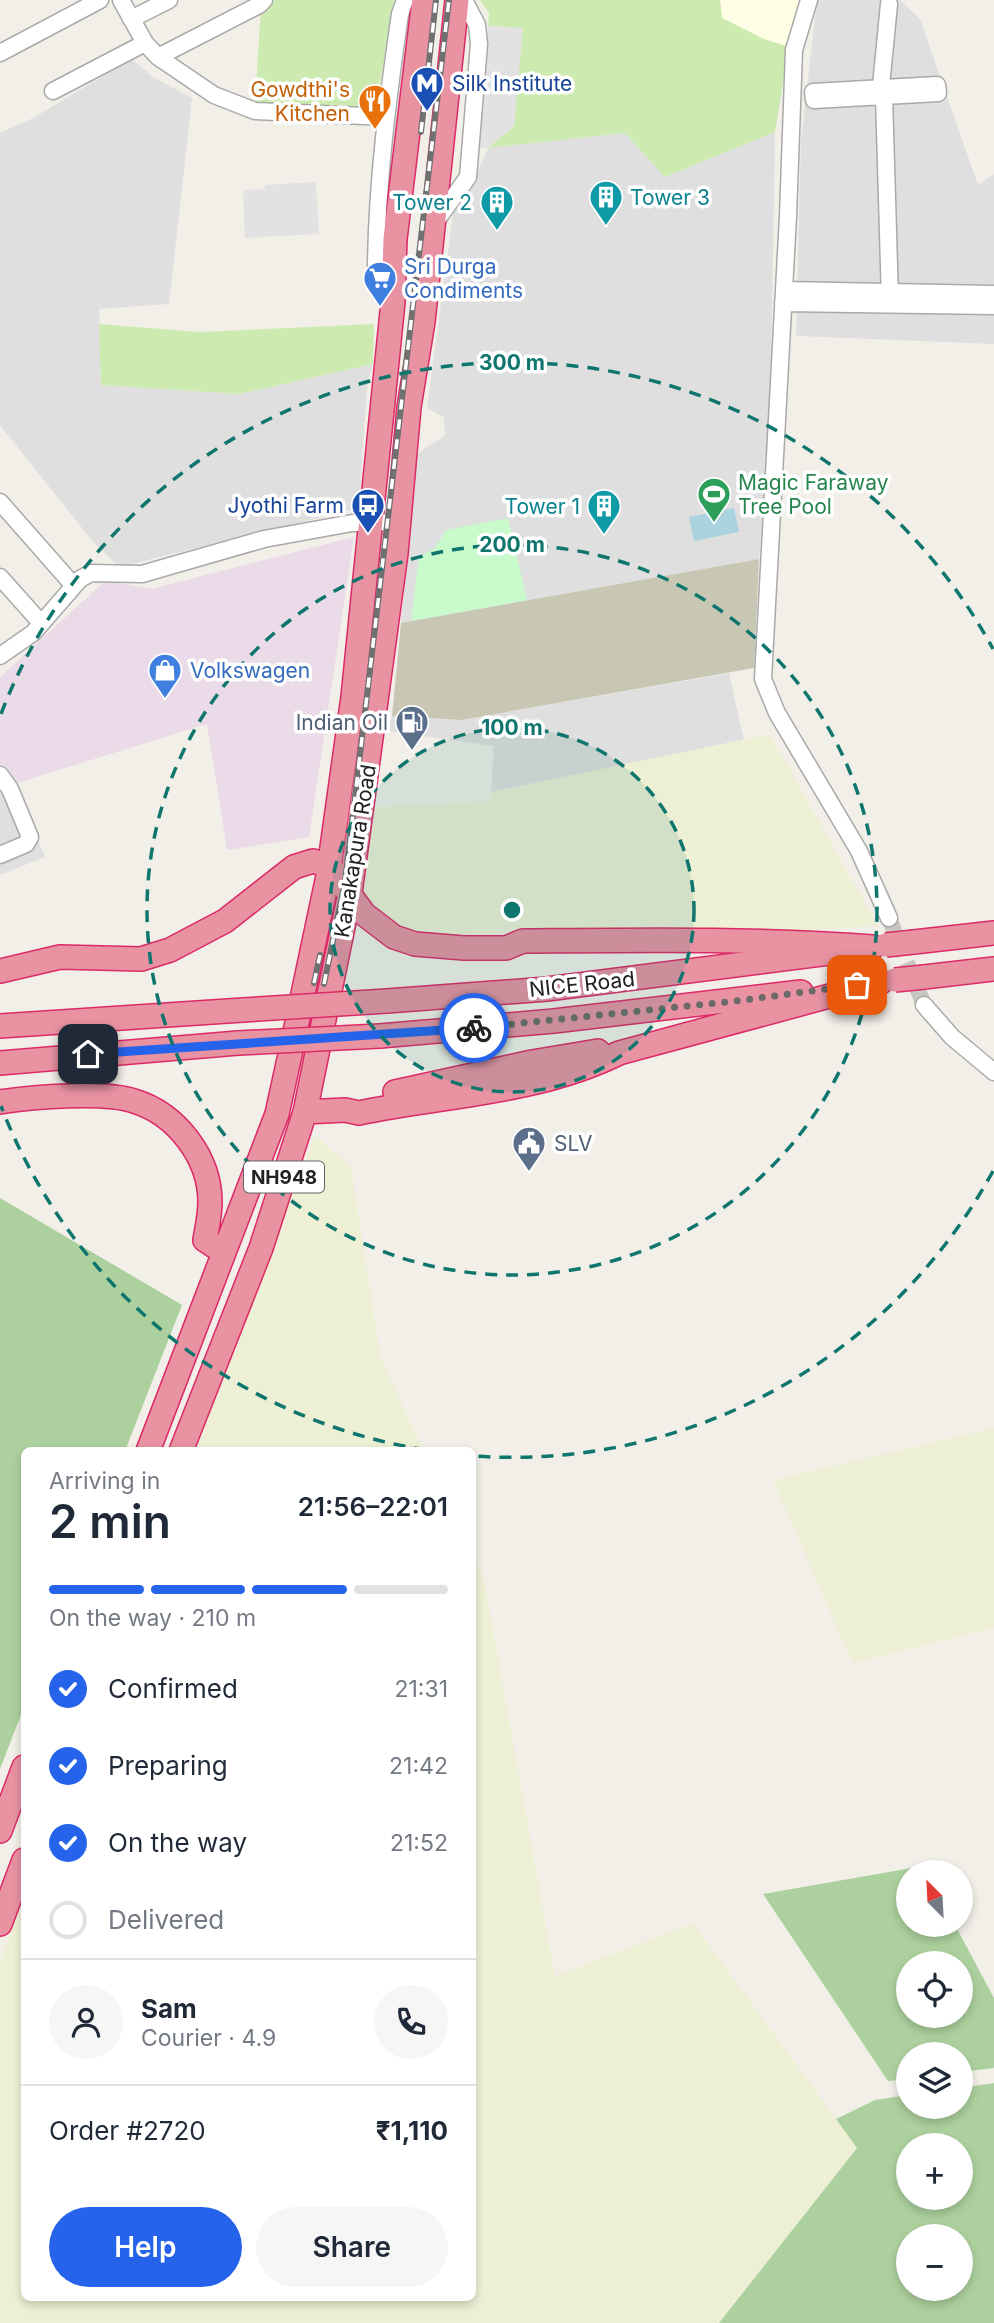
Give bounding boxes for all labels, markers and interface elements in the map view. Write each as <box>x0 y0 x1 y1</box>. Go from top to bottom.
metro station icon: Silk Institute <box>408 64 446 113</box>
place label: Silk Institute <box>452 71 572 96</box>
place label: Gowdthi's Kitchen <box>250 77 350 126</box>
restaurant icon: Gowdthi's Kitchen <box>356 82 394 131</box>
building icon: Tower 3 <box>587 178 625 227</box>
building icon: Tower 2 <box>478 183 516 232</box>
place label: Tower 3 <box>630 185 710 210</box>
place label: Tower 2 <box>392 190 472 215</box>
place label: Sri Durga Condiments <box>404 254 523 303</box>
supermarket icon: Sri Durga Condiments <box>361 259 399 308</box>
text: 300 m <box>479 350 545 375</box>
place label: Magic Faraway Tree Pool <box>738 470 889 519</box>
sports icon: Magic Faraway Tree Pool <box>695 475 733 524</box>
bus stop icon: Jyothi Farm <box>349 486 387 535</box>
building icon: Tower 1 <box>585 487 623 536</box>
place label: Jyothi Farm <box>227 493 344 518</box>
place label: Tower 1 <box>504 494 580 519</box>
text: 200 m <box>479 532 545 557</box>
shop icon: Volkswagen <box>146 651 184 700</box>
place label: Volkswagen <box>190 658 310 683</box>
fuel station icon: Indian Oil <box>393 703 431 752</box>
place label: Indian Oil <box>296 710 388 735</box>
text: 100 m <box>481 715 543 740</box>
street label: Kanakapura Road <box>329 763 381 939</box>
centre of rings <box>500 898 524 922</box>
pin <box>827 955 887 1015</box>
street label: NICE Road <box>528 966 636 1002</box>
icon: bag <box>838 966 876 1004</box>
courier <box>439 993 509 1063</box>
icon: bike <box>455 1009 493 1047</box>
pin <box>58 1024 118 1084</box>
icon: home <box>69 1035 107 1073</box>
public building icon: SLV <box>510 1124 548 1173</box>
place label: SLV <box>554 1131 592 1156</box>
road number: NH948 <box>244 1162 324 1192</box>
text: Arriving in <box>49 1467 160 1495</box>
text: 21:56–22:01 <box>298 1491 448 1522</box>
text: 2 min <box>49 1493 171 1549</box>
text: On the way · 210 m <box>49 1604 256 1632</box>
icon: check <box>49 1670 87 1708</box>
text: Confirmed <box>108 1673 238 1704</box>
text: 21:31 <box>394 1675 448 1703</box>
icon: check <box>49 1747 87 1785</box>
text: Preparing <box>108 1750 228 1781</box>
text: 21:42 <box>389 1752 448 1780</box>
icon: check <box>49 1824 87 1862</box>
text: On the way <box>108 1827 247 1858</box>
text: 21:52 <box>390 1829 448 1857</box>
north arrow <box>896 1860 973 1937</box>
map controls <box>896 1860 973 2301</box>
text: Delivered <box>108 1904 224 1935</box>
button: locate <box>896 1951 973 2028</box>
button: person <box>49 1985 123 2059</box>
button: phone <box>374 1985 448 2059</box>
text: Sam <box>141 1993 197 2024</box>
text: Courier · 4.9 <box>141 2024 276 2052</box>
button: layers <box>896 2042 973 2119</box>
text: Order #2720 <box>49 2115 206 2146</box>
text: ₹1,110 <box>376 2115 448 2146</box>
button: + <box>896 2133 973 2210</box>
button: Help <box>49 2207 242 2287</box>
button: Share <box>256 2207 448 2287</box>
button: − <box>896 2224 973 2301</box>

